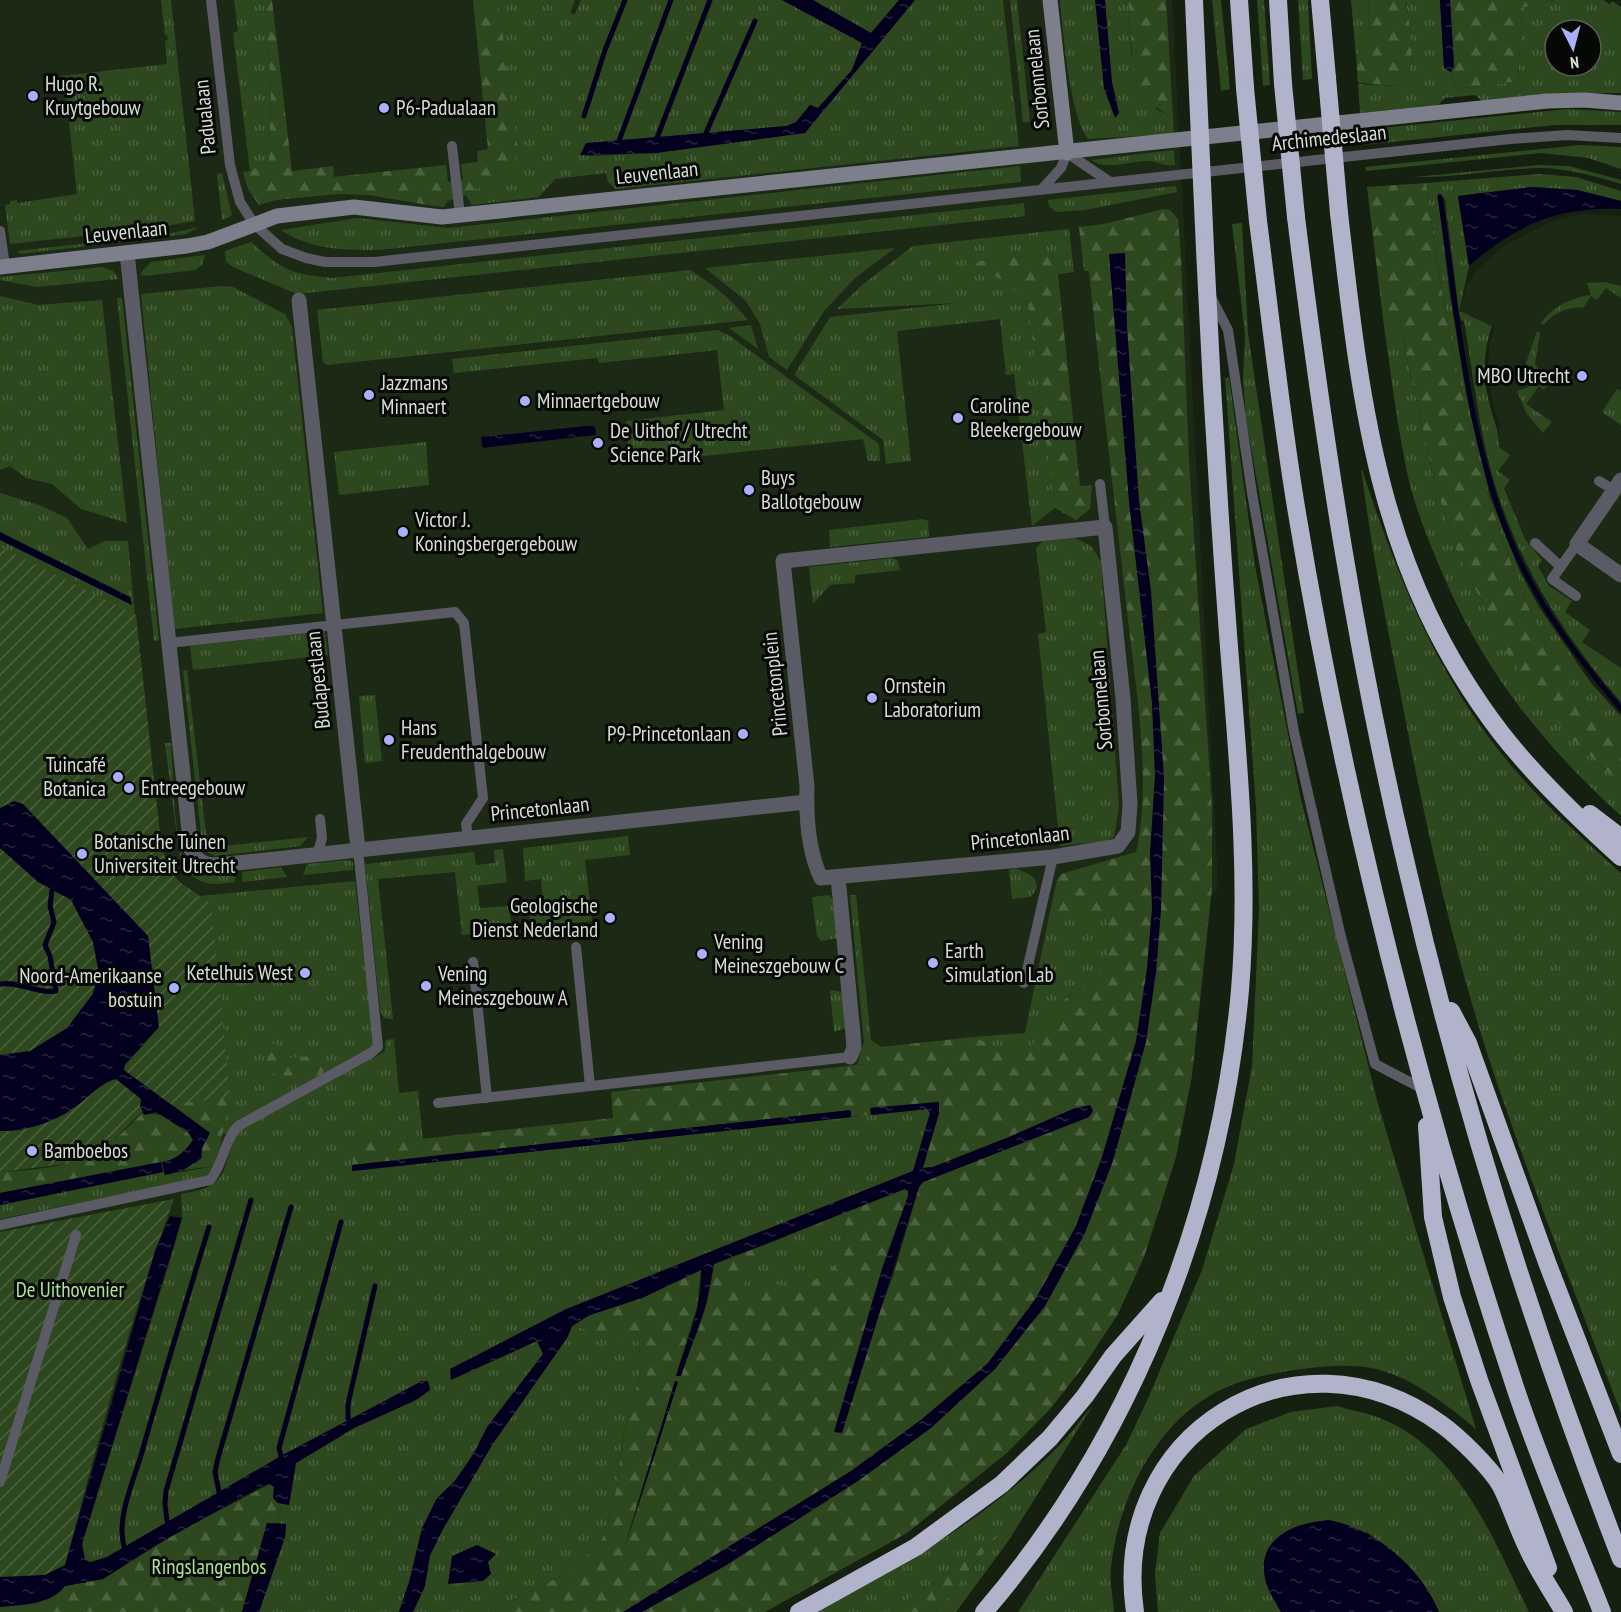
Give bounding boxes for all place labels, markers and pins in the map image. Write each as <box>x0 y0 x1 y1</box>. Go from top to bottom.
place label: Hugo R. Kruytgebouw <box>45 70 141 121</box>
marker: Hugo R. Kruytgebouw <box>26 89 40 103</box>
place label: P6-Padualaan <box>396 94 496 121</box>
marker: P6-Padualaan <box>377 101 391 115</box>
place label: MBO Utrecht <box>1477 362 1570 389</box>
place label: Jazzmans Minnaert <box>380 369 448 420</box>
marker: MBO Utrecht <box>1575 369 1589 383</box>
place label: Minnaertgebouw <box>537 387 660 414</box>
marker: Jazzmans Minnaert <box>362 388 376 402</box>
place label: Caroline Bleekergebouw <box>970 392 1082 443</box>
marker: Minnaertgebouw <box>518 394 532 408</box>
marker: Caroline Bleekergebouw <box>951 411 965 425</box>
place label: De Uithof / Utrecht Science Park <box>610 417 748 468</box>
marker: De Uithof / Utrecht Science Park <box>591 436 605 450</box>
place label: Buys Ballotgebouw <box>761 464 862 515</box>
marker: Buys Ballotgebouw <box>742 483 756 497</box>
place label: Victor J. Koningsbergergebouw <box>414 506 578 557</box>
marker: Victor J. Koningsbergergebouw <box>396 525 410 539</box>
place label: Ornstein Laboratorium <box>884 672 981 723</box>
marker: Ornstein Laboratorium <box>865 691 879 705</box>
place label: Hans Freudenthalgebouw <box>401 714 547 765</box>
place label: P9-Princetonlaan <box>607 720 731 747</box>
marker: P9-Princetonlaan <box>736 727 750 741</box>
marker: Hans Freudenthalgebouw <box>382 733 396 747</box>
place label: Tuincafé Botanica <box>43 751 106 802</box>
marker: Tuincafé Botanica <box>111 770 125 784</box>
place label: Entreegebouw <box>141 774 246 801</box>
marker: Entreegebouw <box>122 781 136 795</box>
place label: Botanische Tuinen Universiteit Utrecht <box>94 828 236 879</box>
marker: Botanische Tuinen Universiteit Utrecht <box>75 847 89 861</box>
place label: Geologische Dienst Nederland <box>472 892 598 943</box>
marker: Geologische Dienst Nederland <box>603 911 617 925</box>
place label: Vening Meineszgebouw C <box>713 928 844 979</box>
place label: Earth Simulation Lab <box>945 937 1054 988</box>
marker: Vening Meineszgebouw C <box>695 947 709 961</box>
marker: Earth Simulation Lab <box>926 956 940 970</box>
place label: Ketelhuis West <box>187 959 293 986</box>
place label: Vening Meineszgebouw A <box>437 960 568 1011</box>
place label: Noord-Amerikaanse bostuin <box>19 962 162 1013</box>
marker: Ketelhuis West <box>298 966 312 980</box>
marker: Vening Meineszgebouw A <box>419 979 433 993</box>
marker: Noord-Amerikaanse bostuin <box>167 981 181 995</box>
place label: Bamboebos <box>44 1137 128 1164</box>
marker: Bamboebos <box>25 1144 39 1158</box>

